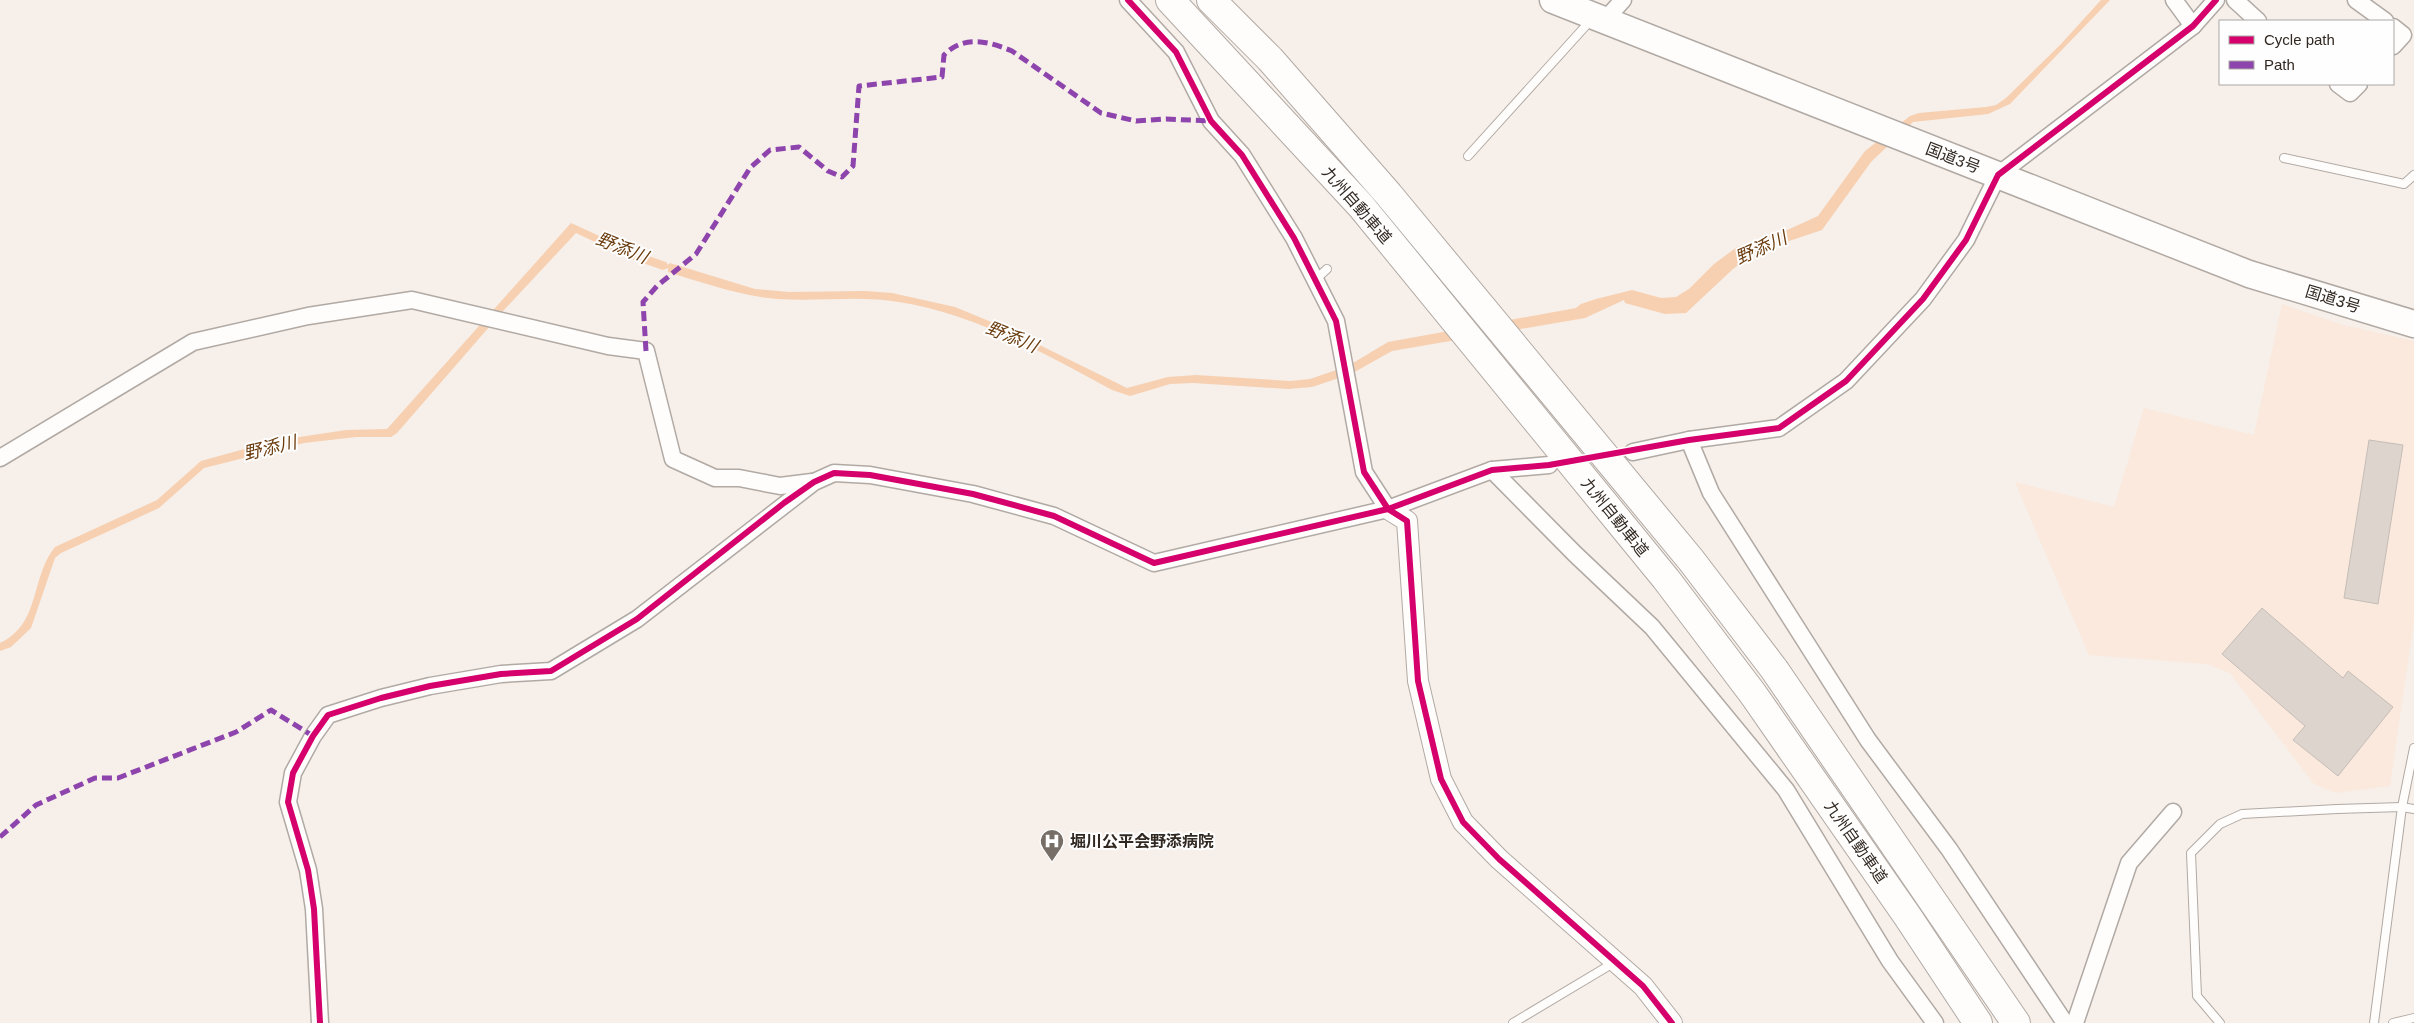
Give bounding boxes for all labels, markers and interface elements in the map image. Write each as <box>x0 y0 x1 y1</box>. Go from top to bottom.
legend <box>2219 20 2394 85</box>
text: Cycle path <box>2264 31 2335 48</box>
text: Path <box>2264 56 2295 73</box>
street label: 国道3号 <box>1923 140 1983 176</box>
street label: 九州自動車道 <box>1319 163 1395 247</box>
water label: 野添川 <box>1732 227 1792 268</box>
water label: 野添川 <box>593 229 653 268</box>
street label: 国道3号 <box>2303 283 2363 315</box>
water label: 野添川 <box>983 318 1043 357</box>
water label: 野添川 <box>241 432 301 464</box>
street label: 九州自動車道 <box>1578 474 1652 560</box>
street label: 九州自動車道 <box>1822 798 1890 886</box>
hospital icon: 堀川公平会野添病院 <box>1039 828 1065 862</box>
place label: 堀川公平会野添病院 <box>1070 833 1214 850</box>

